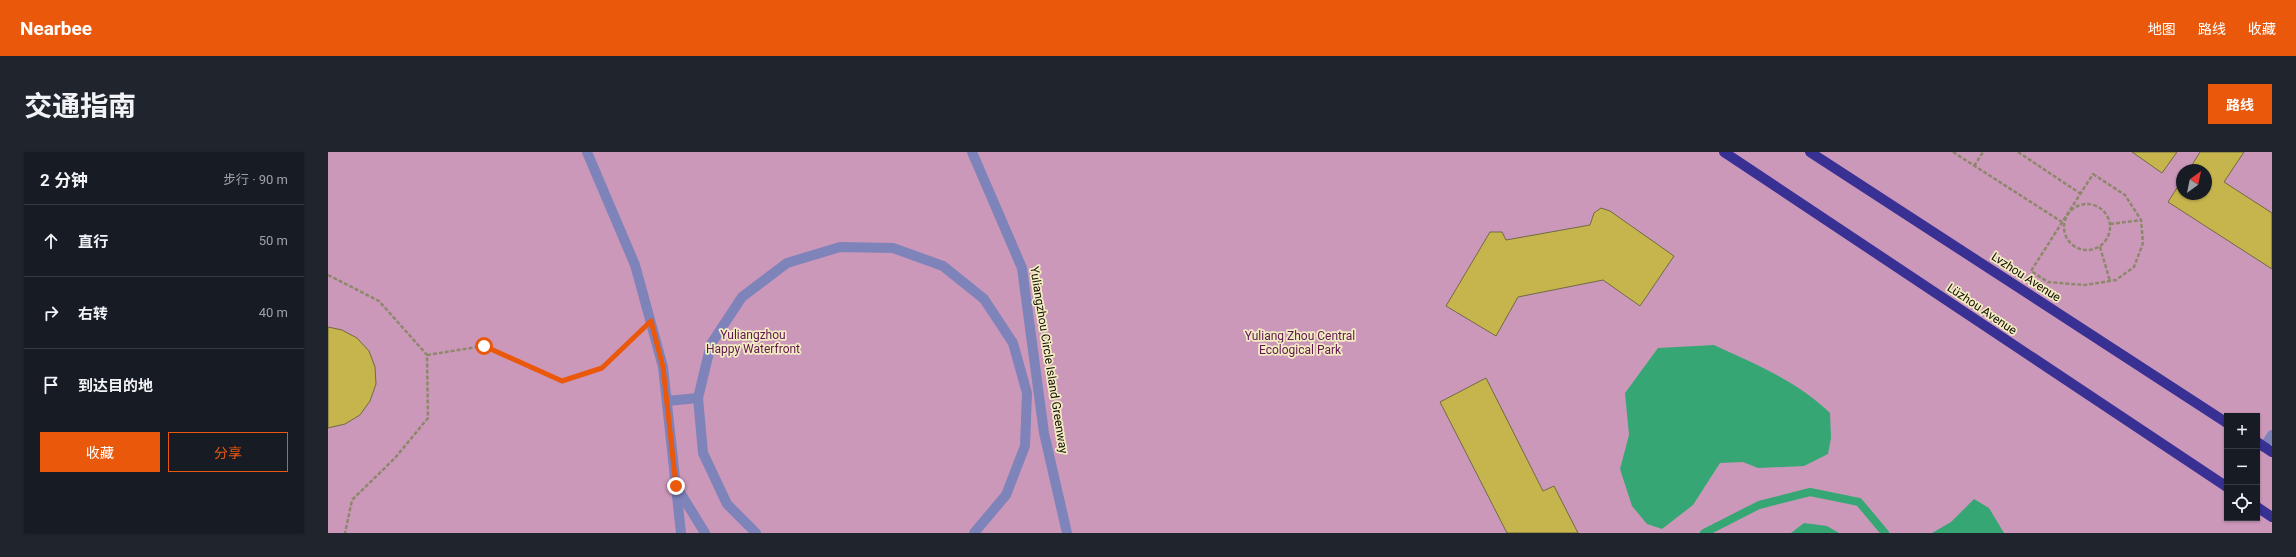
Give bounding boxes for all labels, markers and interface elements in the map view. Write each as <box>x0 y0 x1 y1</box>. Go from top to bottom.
text: Nearbee <box>20 17 92 40</box>
text: 地图 <box>2148 21 2176 37</box>
text: 路线 <box>2198 21 2226 37</box>
text: 收藏 <box>2248 21 2276 37</box>
button: 路线 <box>2208 84 2272 124</box>
text: 交通指南 <box>24 90 136 123</box>
north arrow <box>2176 164 2212 200</box>
text: 2 分钟 <box>40 170 88 190</box>
text: 步行 · 90 m <box>223 172 288 187</box>
icon: ahead <box>40 230 62 252</box>
text: 直行 <box>78 233 108 251</box>
text: 50 m <box>259 233 288 248</box>
street label: Lvzhou Avenue <box>1989 249 2063 305</box>
street label: Yuliangzhou Circle Island Greenway <box>1027 265 1071 455</box>
street label: Lüzhou Avenue <box>1944 281 2020 337</box>
icon: right <box>40 302 62 324</box>
text: 右转 <box>78 305 108 323</box>
text: 40 m <box>259 305 288 320</box>
park label: Yuliangzhou Happy Waterfront <box>706 328 800 356</box>
park label: Yuliang Zhou Central Ecological Park <box>1245 329 1355 357</box>
route start <box>475 337 493 355</box>
icon: arrive <box>40 374 62 396</box>
text: 到达目的地 <box>78 377 153 395</box>
map controls <box>2224 413 2260 521</box>
button: + <box>2224 413 2260 449</box>
button: 收藏 <box>40 432 160 472</box>
button: 分享 <box>168 432 288 472</box>
button: − <box>2224 449 2260 485</box>
route end <box>667 477 685 495</box>
button: locate <box>2224 485 2260 521</box>

